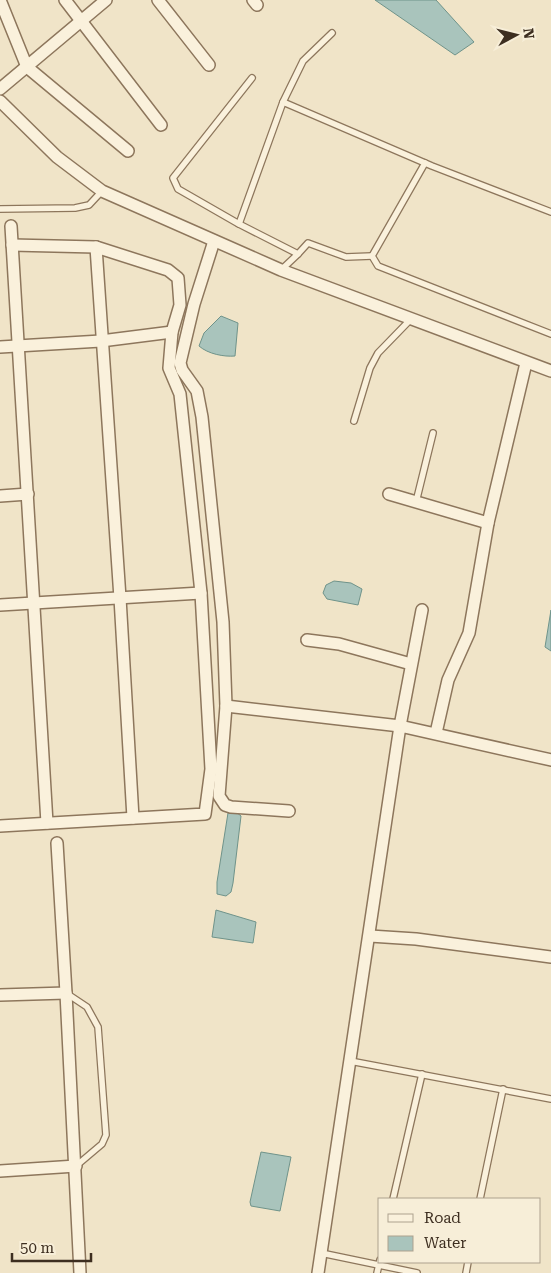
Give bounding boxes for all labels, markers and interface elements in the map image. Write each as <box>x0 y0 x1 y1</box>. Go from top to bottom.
north arrow <box>491 10 541 60</box>
text: N <box>520 27 538 40</box>
legend <box>378 1198 541 1263</box>
text: Road <box>424 1209 461 1227</box>
scale bar <box>12 1230 91 1262</box>
text: Water <box>424 1234 466 1252</box>
text: 50 m <box>20 1239 55 1257</box>

